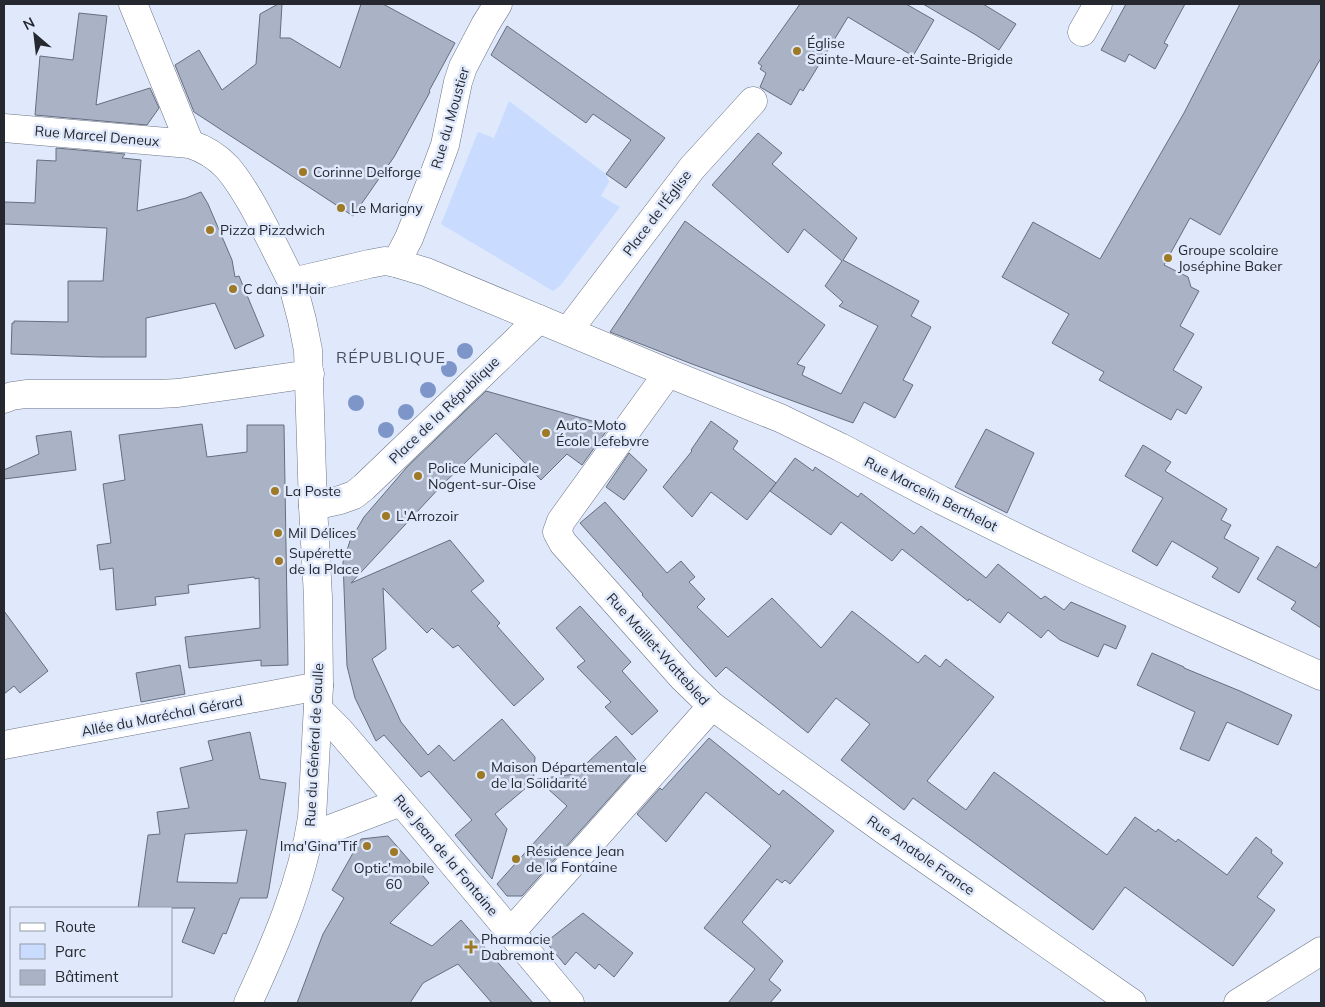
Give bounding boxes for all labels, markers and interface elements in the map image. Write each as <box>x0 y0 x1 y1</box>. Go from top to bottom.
north arrow <box>10 10 60 60</box>
text: N <box>20 13 38 34</box>
place label: Église Sainte-Maure-et-Sainte-Brigide <box>807 34 1013 68</box>
marker: Église Sainte-Maure-et-Sainte-Brigide <box>791 45 803 57</box>
street label: Rue du Moustier <box>427 64 473 171</box>
street label: Rue Marcel Deneux <box>34 122 161 150</box>
place label: Corinne Delforge <box>313 163 421 181</box>
marker: Corinne Delforge <box>297 166 309 178</box>
street label: Place de l'Église <box>619 167 695 259</box>
place label: Le Marigny <box>351 199 423 217</box>
marker: Le Marigny <box>335 202 347 214</box>
place label: Pizza Pizzdwich <box>220 221 325 239</box>
marker: Pizza Pizzdwich <box>204 224 216 236</box>
place label: Groupe scolaire Joséphine Baker <box>1178 241 1283 275</box>
marker: Groupe scolaire Joséphine Baker <box>1162 252 1174 264</box>
place label: C dans l'Hair <box>243 280 327 298</box>
marker: C dans l'Hair <box>227 283 239 295</box>
district label: RÉPUBLIQUE <box>336 347 446 367</box>
street label: Place de la République <box>385 353 503 467</box>
place label: Auto-Moto École Lefebvre <box>556 416 649 450</box>
marker: Auto-Moto École Lefebvre <box>540 427 552 439</box>
street label: Rue Marcelin Berthelot <box>861 453 1001 535</box>
place label: Police Municipale Nogent-sur-Oise <box>428 459 539 493</box>
marker: Police Municipale Nogent-sur-Oise <box>412 470 424 482</box>
place label: La Poste <box>285 482 341 500</box>
marker: La Poste <box>269 485 281 497</box>
place label: L'Arrozoir <box>396 507 459 525</box>
marker: L'Arrozoir <box>380 510 392 522</box>
place label: Mil Délices <box>288 524 356 542</box>
marker: Mil Délices <box>272 527 284 539</box>
place label: Supérette de la Place <box>289 544 359 578</box>
marker: Supérette de la Place <box>273 555 285 567</box>
street label: Rue Maillet-Wattebled <box>603 589 713 709</box>
street label: Rue du Général de Gaulle <box>301 663 327 827</box>
street label: Allée du Maréchal Gérard <box>80 692 244 740</box>
place label: Maison Départementale de la Solidarité <box>491 758 647 792</box>
marker: Maison Départementale de la Solidarité <box>475 769 487 781</box>
street label: Rue Jean de la Fontaine <box>390 791 502 919</box>
street label: Rue Anatole France <box>864 811 978 899</box>
place label: Ima'Gina'Tif <box>280 837 357 855</box>
marker: Ima'Gina'Tif <box>361 840 373 852</box>
place label: Résidence Jean de la Fontaine <box>526 842 625 876</box>
marker: Optic'mobile 60 <box>388 846 400 858</box>
marker: Résidence Jean de la Fontaine <box>510 853 522 865</box>
place label: Optic'mobile 60 <box>354 859 434 893</box>
legend <box>10 907 172 997</box>
text: Route <box>55 917 96 936</box>
place label: Pharmacie Dabremont <box>481 930 554 964</box>
marker: Pharmacie Dabremont <box>465 941 477 953</box>
text: Parc <box>55 942 86 961</box>
text: Bâtiment <box>55 967 118 986</box>

